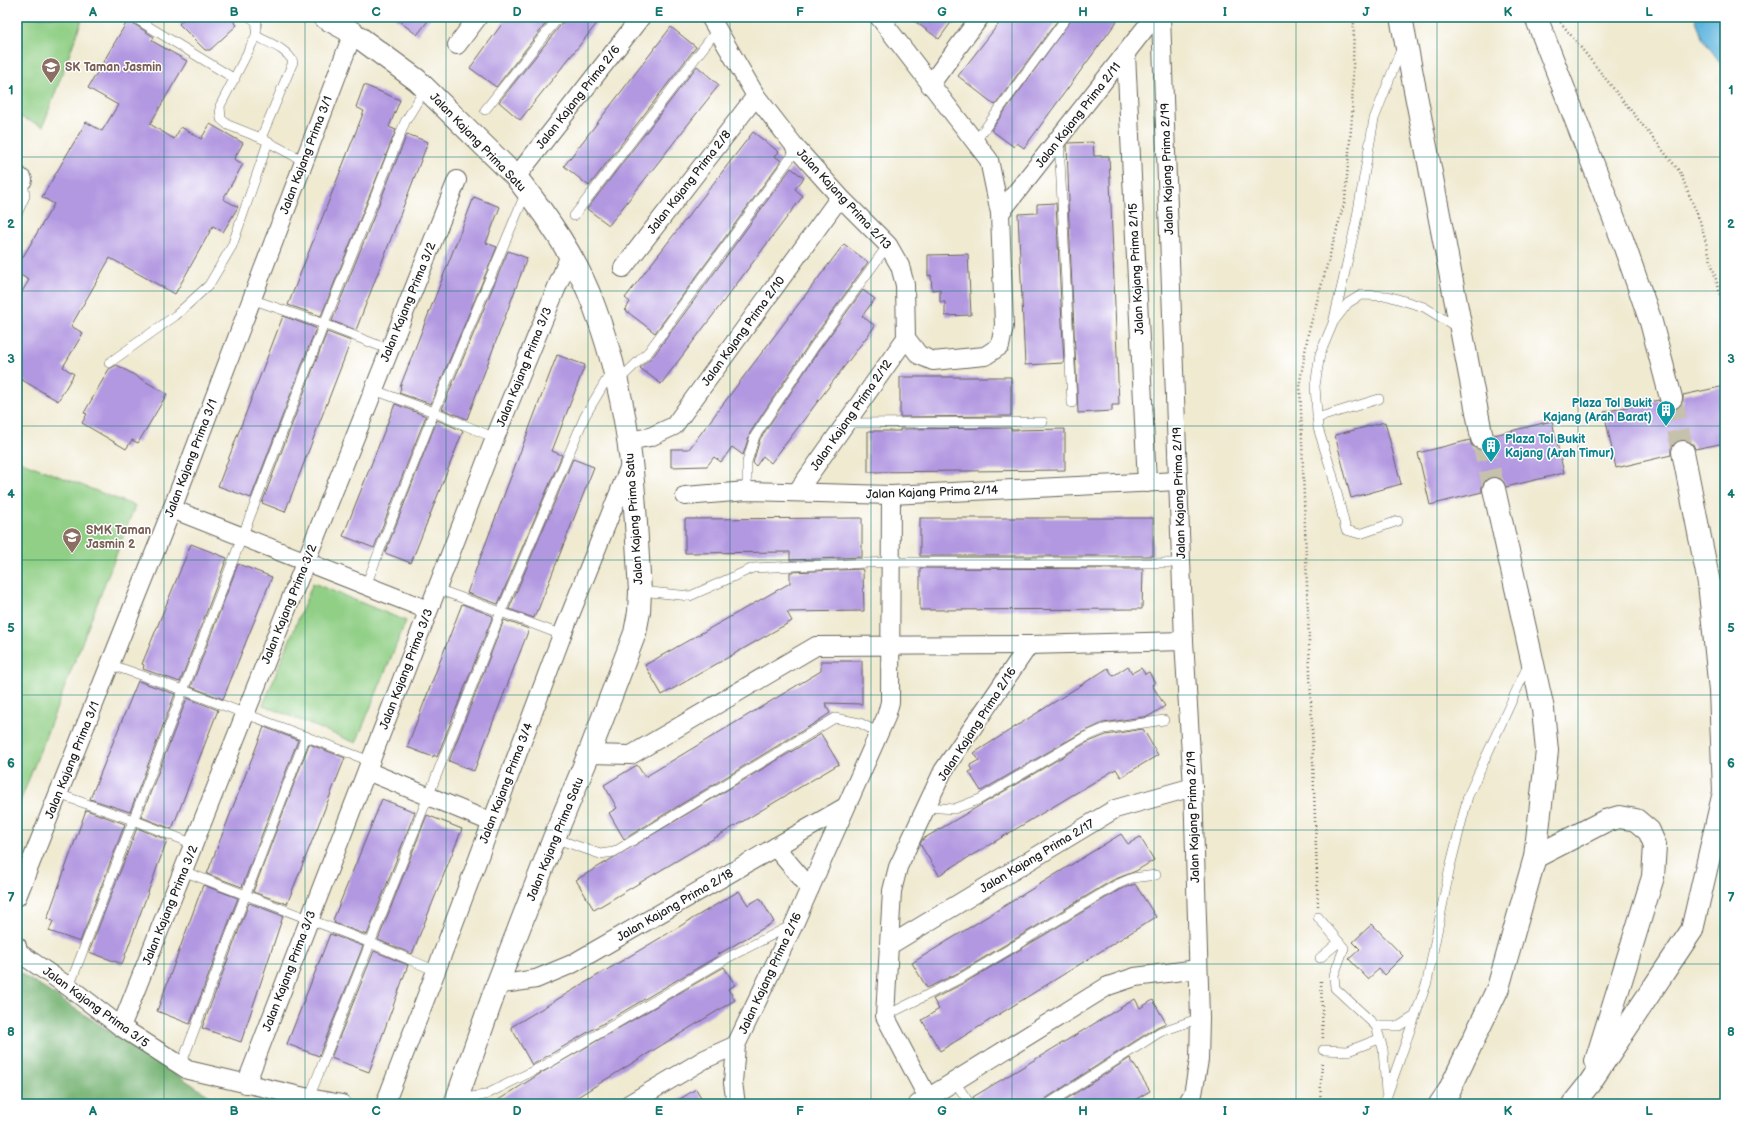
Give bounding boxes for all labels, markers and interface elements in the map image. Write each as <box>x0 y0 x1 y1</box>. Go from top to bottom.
text: A <box>88 4 97 20</box>
text: B <box>229 4 239 20</box>
text: C <box>371 4 381 20</box>
text: D <box>512 4 522 20</box>
text: E <box>655 4 664 20</box>
text: F <box>796 4 804 20</box>
text: G <box>937 4 947 20</box>
text: H <box>1078 4 1088 20</box>
text: I <box>1223 4 1227 20</box>
text: J <box>1362 4 1370 20</box>
text: K <box>1504 4 1513 20</box>
text: L <box>1645 4 1653 20</box>
street label: Jalan Kajang Prima 2/6 <box>533 42 624 152</box>
school or university icon: SK Taman Jasmin <box>40 56 62 84</box>
place label: SK Taman Jasmin <box>65 60 162 75</box>
street label: Jalan Kajang Prima 2/11 <box>1033 60 1124 171</box>
text: 1 <box>8 82 14 98</box>
text: 1 <box>1728 82 1734 98</box>
street label: Jalan Kajang Prima Satu <box>426 90 529 195</box>
street label: Jalan Kajang Prima 3/1 <box>277 94 336 216</box>
street label: Jalan Kajang Prima 2/19 <box>1158 103 1177 235</box>
street label: Jalan Kajang Prima 2/8 <box>644 128 735 237</box>
street label: Jalan Kajang Prima 2/13 <box>793 146 894 253</box>
street label: Jalan Kajang Prima 2/15 <box>1126 203 1147 335</box>
text: 2 <box>7 216 15 232</box>
text: 2 <box>1727 216 1735 232</box>
street label: Jalan Kajang Prima 3/2 <box>378 240 439 364</box>
street label: Jalan Kajang Prima 2/10 <box>699 273 788 389</box>
street label: Jalan Kajang Prima 3/3 <box>494 305 555 429</box>
text: 3 <box>7 351 15 367</box>
text: 3 <box>1727 351 1735 367</box>
street label: Jalan Kajang Prima 2/12 <box>807 357 895 474</box>
place label: Plaza Tol Bukit Kajang (Arah Barat) <box>1543 396 1652 425</box>
street label: Jalan Kajang Prima 3/1 <box>162 397 221 519</box>
building icon: Plaza Tol Bukit Kajang (Arah Barat) <box>1655 399 1677 427</box>
street label: Jalan Kajang Prima 2/19 <box>1170 427 1189 559</box>
place label: Plaza Tol Bukit Kajang (Arah Timur) <box>1505 432 1614 461</box>
building icon: Plaza Tol Bukit Kajang (Arah Timur) <box>1480 435 1502 463</box>
street label: Jalan Kajang Prima Satu <box>622 453 647 585</box>
street label: Jalan Kajang Prima 2/14 <box>866 483 999 502</box>
text: 4 <box>7 486 15 502</box>
text: 4 <box>1727 486 1735 502</box>
place label: SMK Taman Jasmin 2 <box>86 523 152 552</box>
school or university icon: SMK Taman Jasmin 2 <box>61 526 83 554</box>
street label: Jalan Kajang Prima 3/2 <box>259 542 320 666</box>
street label: Jalan Kajang Prima 3/3 <box>377 607 436 732</box>
text: 5 <box>7 620 15 636</box>
text: 5 <box>1727 620 1735 636</box>
street label: Jalan Kajang Prima 2/16 <box>935 665 1020 784</box>
street label: Jalan Kajang Prima 3/1 <box>42 699 103 821</box>
street label: Jalan Kajang Prima 3/4 <box>477 720 537 846</box>
street label: Jalan Kajang Prima 2/19 <box>1184 751 1203 883</box>
text: 6 <box>7 755 15 771</box>
text: 6 <box>1727 755 1735 771</box>
street label: Jalan Kajang Prima Satu <box>524 775 587 903</box>
street label: Jalan Kajang Prima 2/17 <box>977 816 1097 897</box>
street label: Jalan Kajang Prima 3/2 <box>140 843 201 967</box>
street label: Jalan Kajang Prima 2/18 <box>614 866 736 945</box>
text: 7 <box>7 890 15 906</box>
text: 7 <box>1727 890 1735 906</box>
street label: Jalan Kajang Prima 3/3 <box>260 909 319 1034</box>
street label: Jalan Kajang Prima 2/16 <box>736 910 805 1036</box>
street label: Jalan Kajang Prima 3/5 <box>40 964 152 1051</box>
text: 8 <box>7 1024 15 1040</box>
text: 8 <box>1727 1024 1735 1040</box>
text: A <box>88 1103 97 1119</box>
text: B <box>229 1103 239 1119</box>
text: C <box>371 1103 381 1119</box>
text: D <box>512 1103 522 1119</box>
text: E <box>655 1103 664 1119</box>
text: F <box>796 1103 804 1119</box>
text: G <box>937 1103 947 1119</box>
text: H <box>1078 1103 1088 1119</box>
text: I <box>1223 1103 1227 1119</box>
text: J <box>1362 1103 1370 1119</box>
text: K <box>1504 1103 1513 1119</box>
text: L <box>1645 1103 1653 1119</box>

